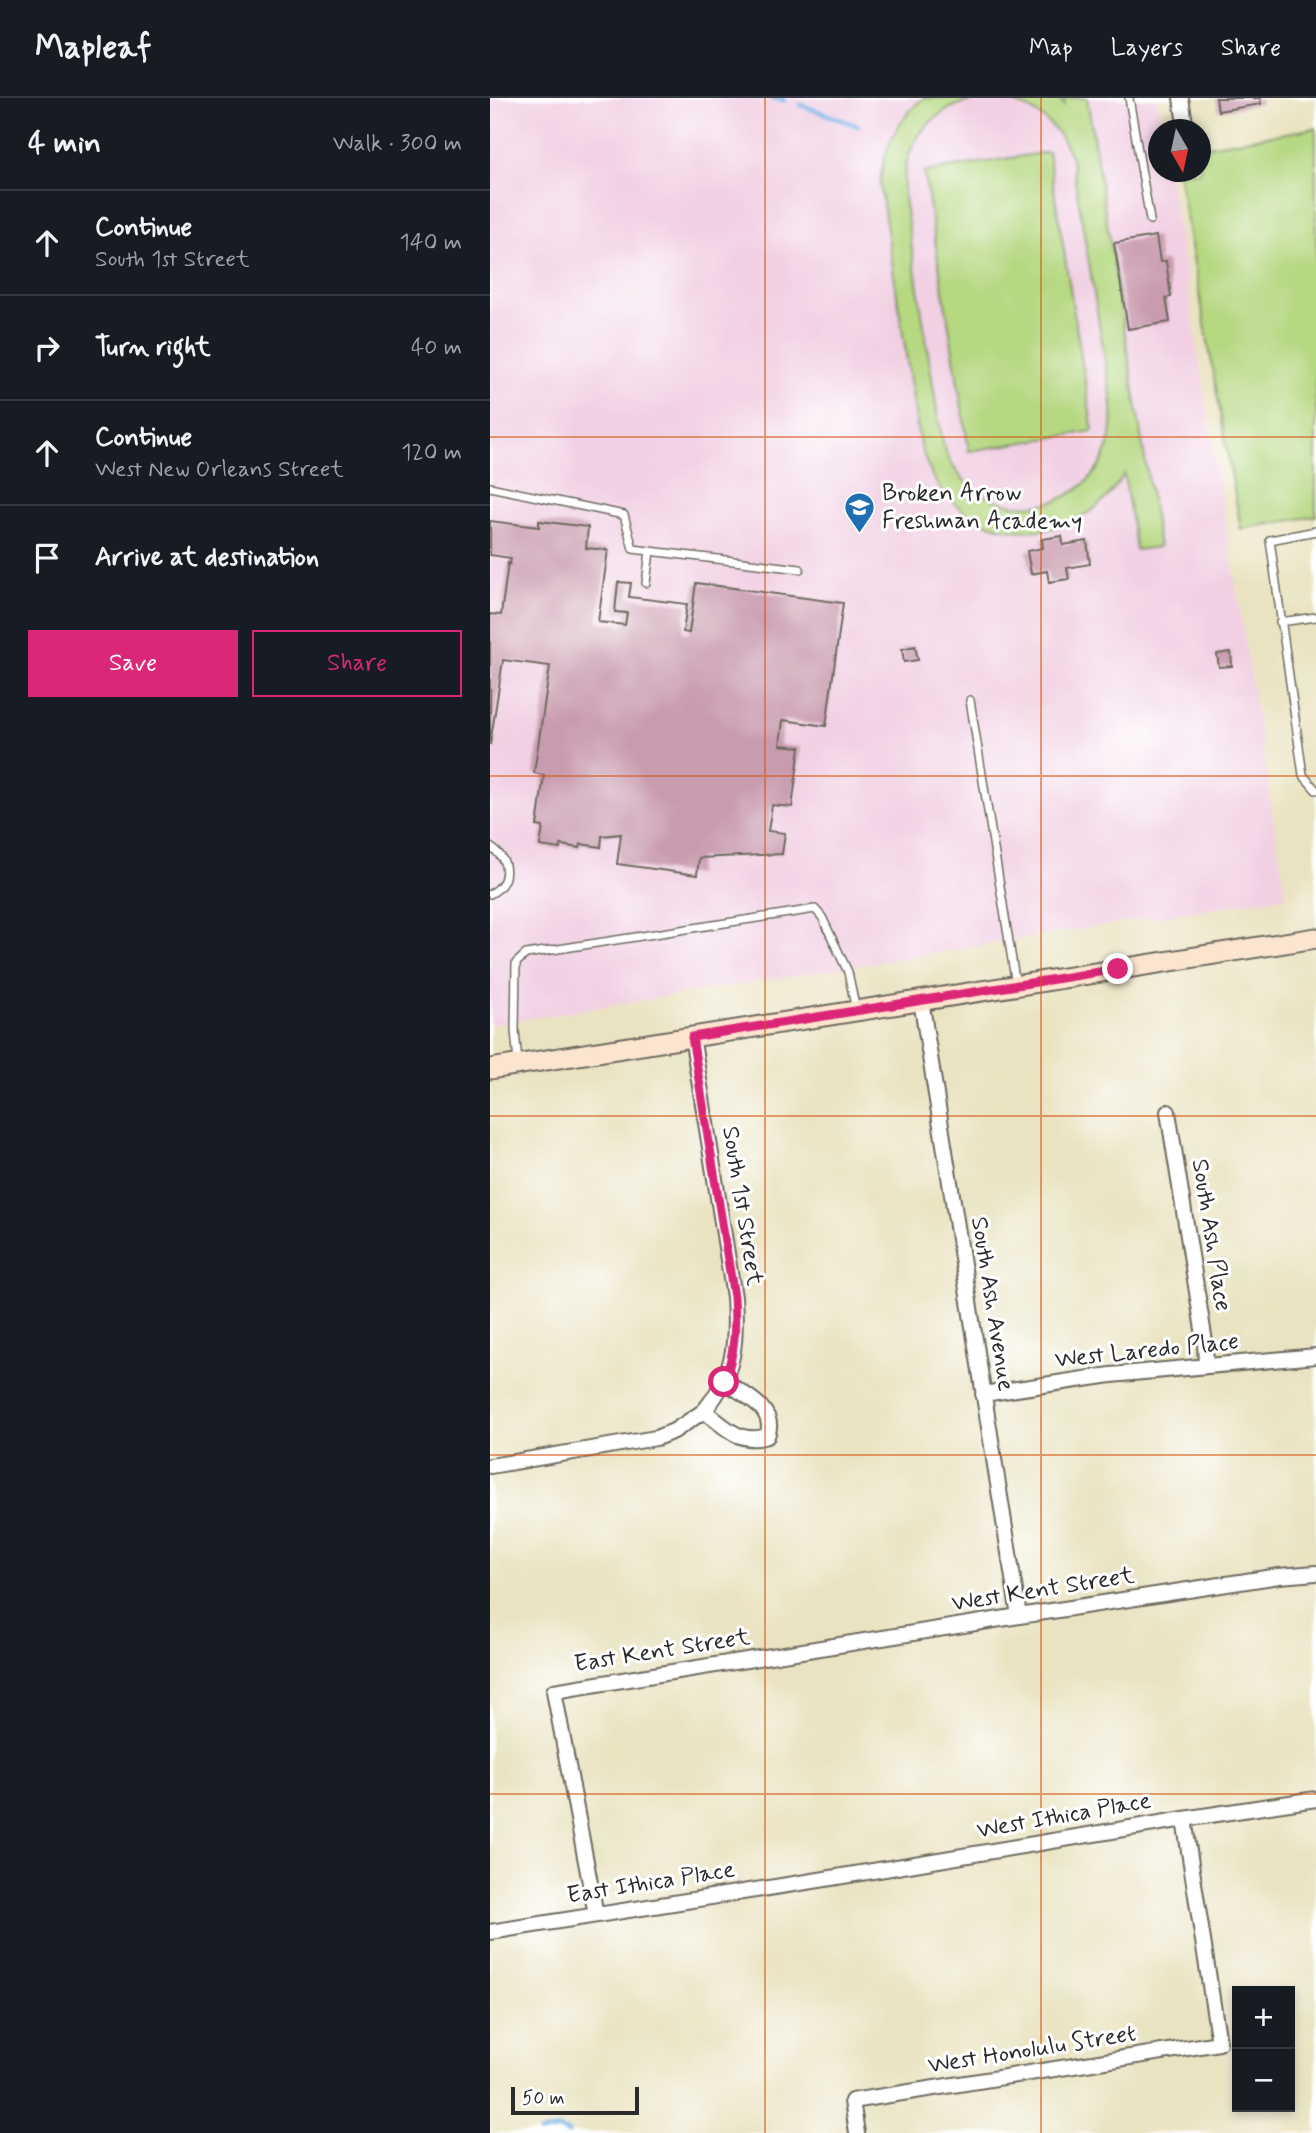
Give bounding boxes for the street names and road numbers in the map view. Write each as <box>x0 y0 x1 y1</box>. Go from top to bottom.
street label: South 1st Street <box>714 1124 770 1288</box>
street label: South Ash Place <box>1184 1157 1238 1313</box>
street label: South Ash Avenue <box>963 1215 1021 1394</box>
street label: West Laredo Place <box>1054 1326 1240 1376</box>
street label: West Kent Street <box>950 1560 1136 1620</box>
street label: East Kent Street <box>572 1622 752 1680</box>
street label: West Ithica Place <box>975 1785 1154 1847</box>
street label: East Ithica Place <box>565 1854 737 1912</box>
street label: West Honolulu Street <box>926 2018 1138 2082</box>

